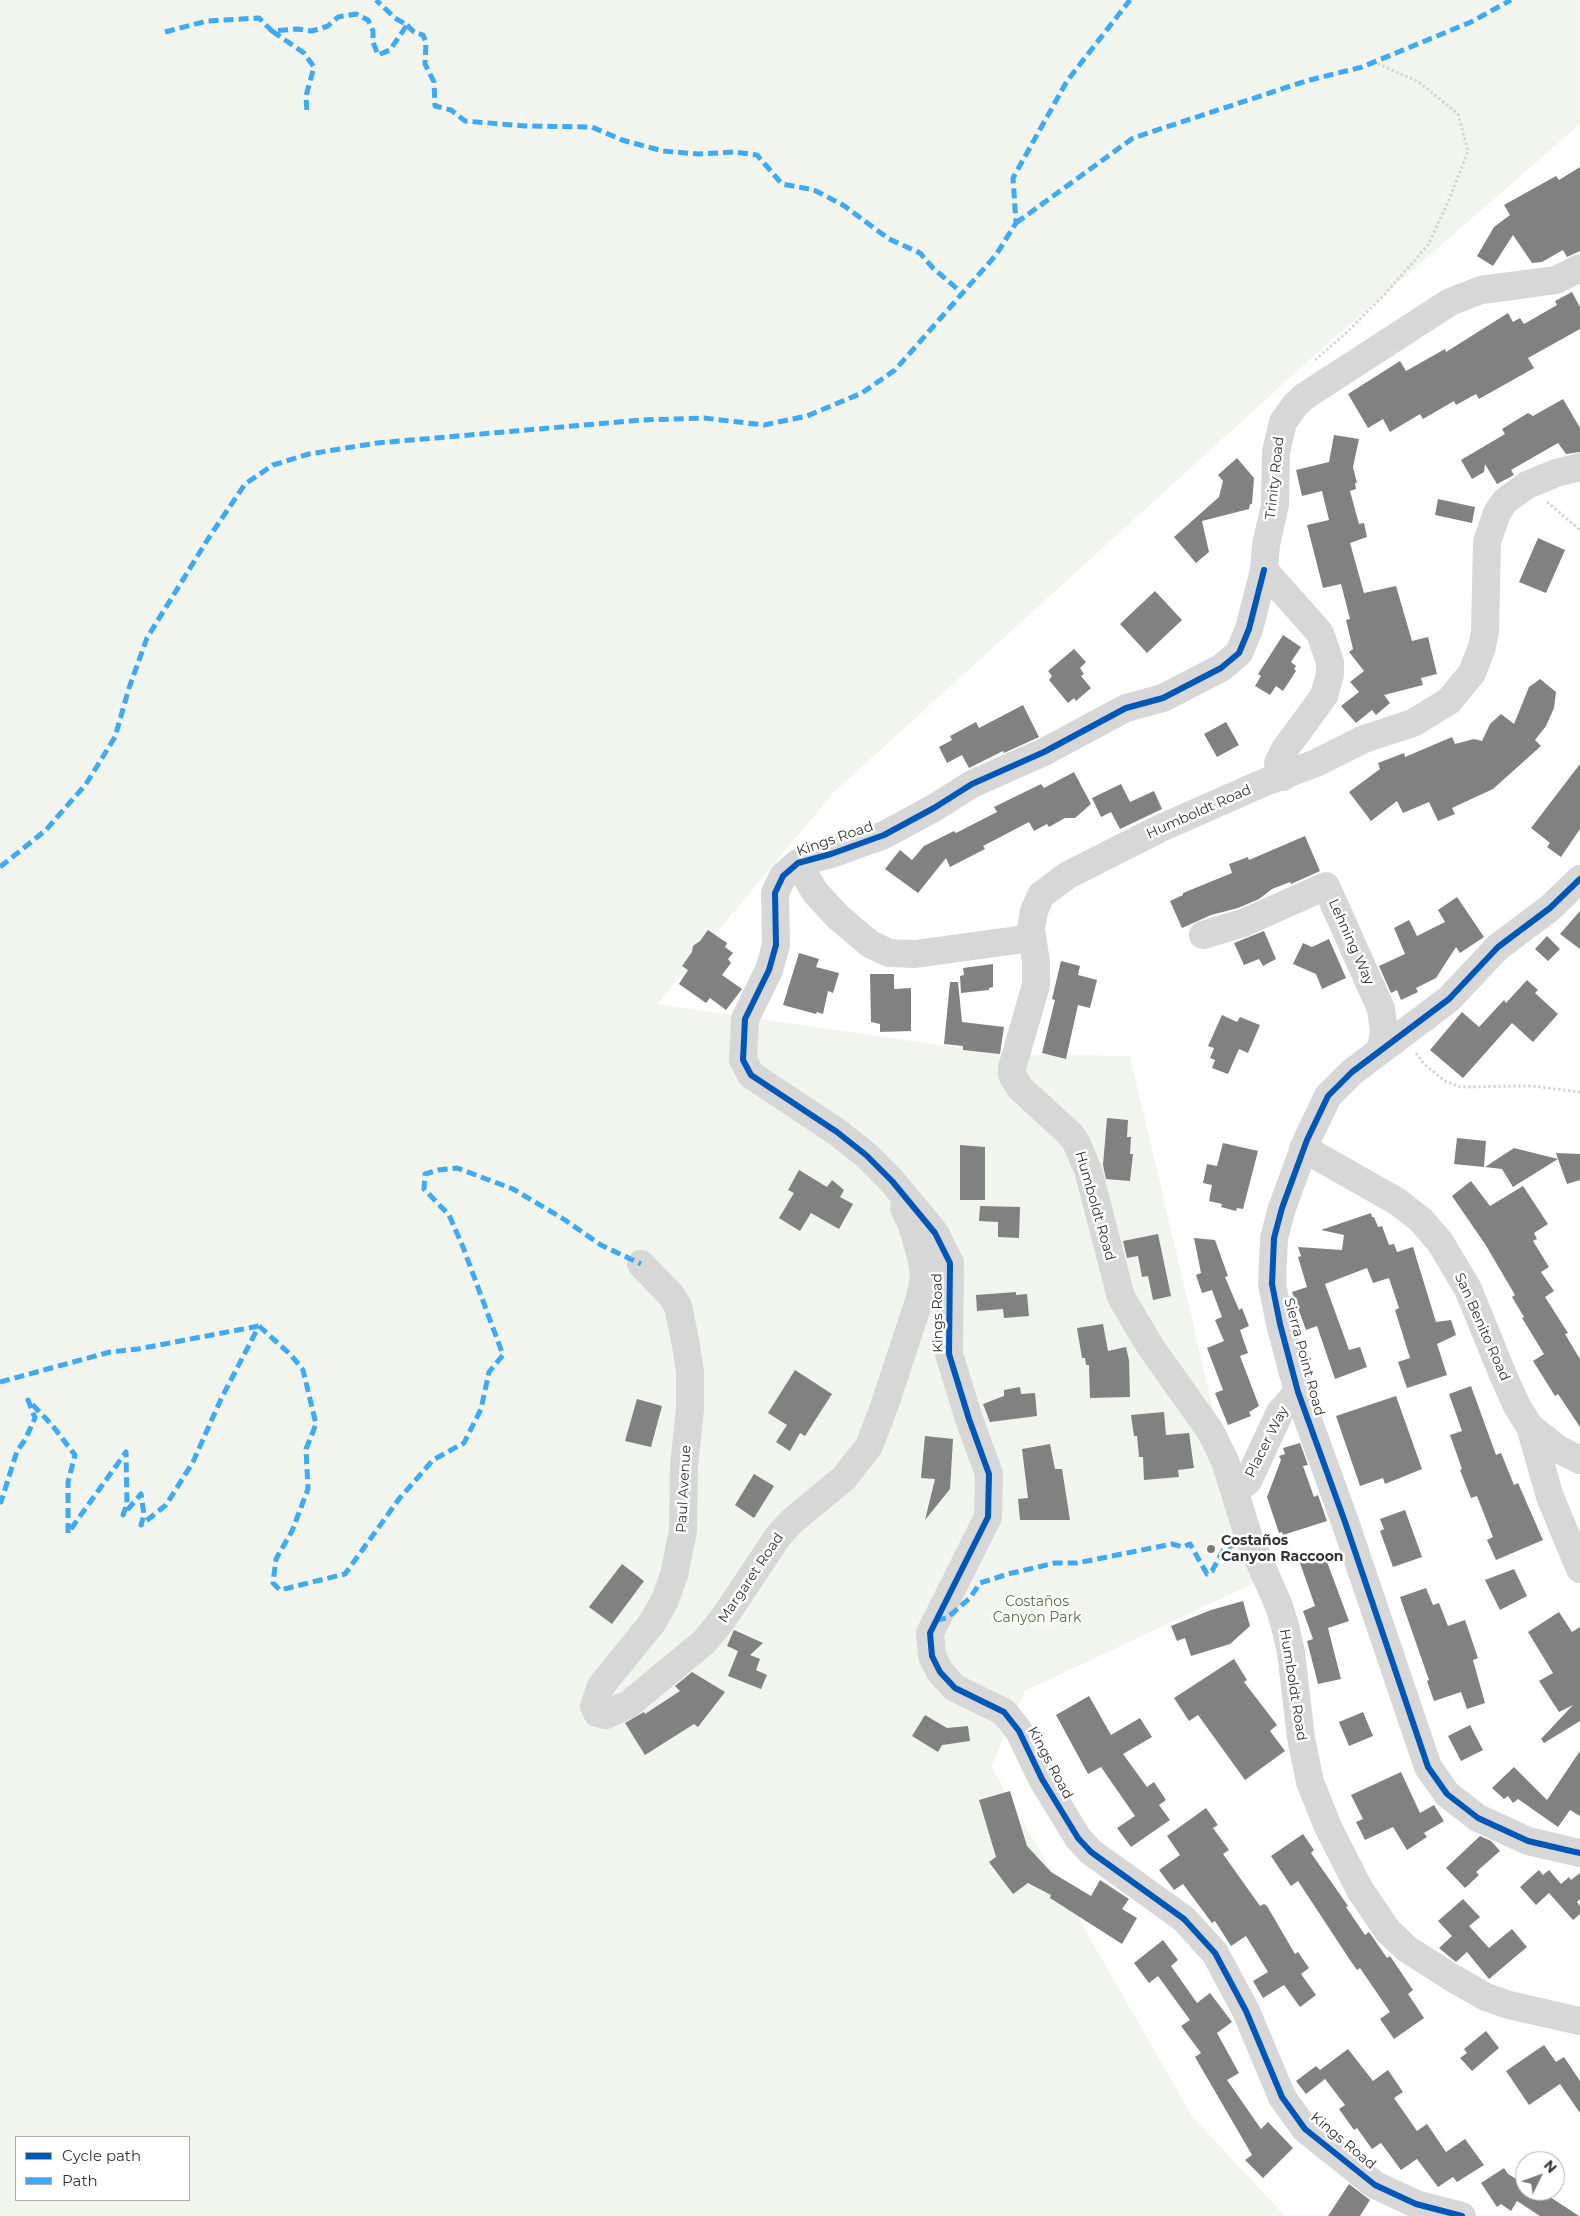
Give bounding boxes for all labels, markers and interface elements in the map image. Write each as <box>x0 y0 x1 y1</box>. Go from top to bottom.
street label: Trinity Road <box>1262 436 1288 520</box>
street label: Humboldt Road <box>1144 781 1254 843</box>
street label: Kings Road <box>795 818 875 860</box>
street label: Lehning Way <box>1325 896 1377 988</box>
street label: Humboldt Road <box>1071 1149 1119 1263</box>
street label: San Benito Road <box>1451 1270 1513 1384</box>
street label: Kings Road <box>929 1273 947 1353</box>
street label: Sierra Point Road <box>1280 1296 1328 1418</box>
street label: Placer Way <box>1242 1403 1292 1481</box>
street label: Paul Avenue <box>673 1445 695 1533</box>
street label: Margaret Road <box>715 1530 787 1626</box>
place label: Costaños Canyon Raccoon <box>1221 1533 1344 1565</box>
marker: Costaños Canyon Raccoon <box>1205 1543 1217 1555</box>
park label: Costaños Canyon Park <box>993 1594 1081 1626</box>
street label: Humboldt Road <box>1276 1628 1310 1742</box>
street label: Kings Road <box>1024 1724 1076 1802</box>
street label: Kings Road <box>1307 2109 1379 2173</box>
legend <box>15 2136 190 2201</box>
text: Cycle path <box>62 2146 141 2165</box>
north arrow <box>1515 2151 1565 2201</box>
text: N <box>1540 2156 1561 2177</box>
text: Path <box>62 2171 98 2190</box>

